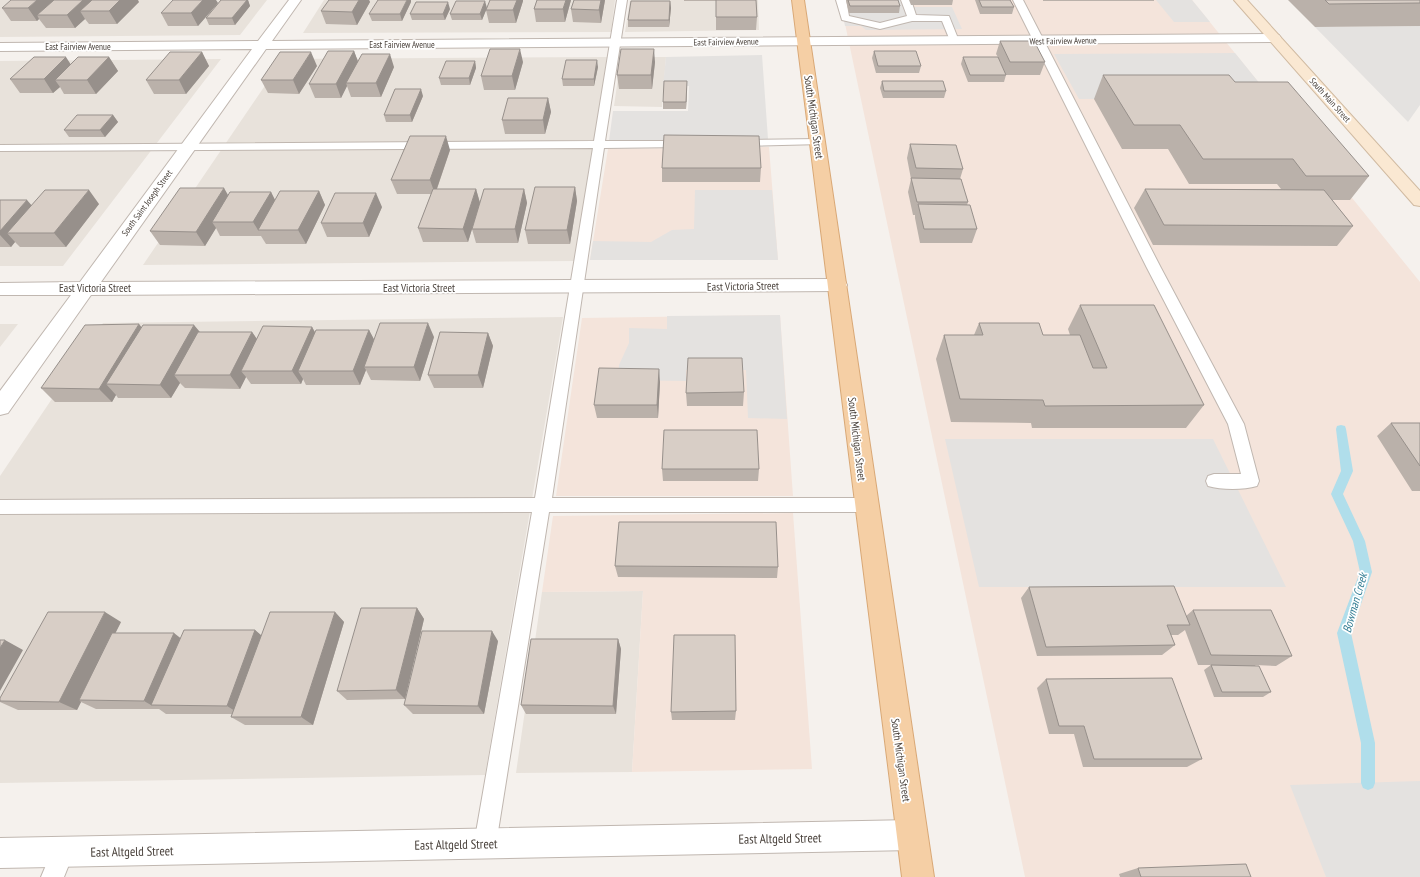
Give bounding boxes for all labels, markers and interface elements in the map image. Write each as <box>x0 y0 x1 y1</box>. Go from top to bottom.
street label: West Fairview Avenue <box>1029 34 1097 47</box>
street label: East Fairview Avenue <box>693 35 759 48</box>
street label: East Fairview Avenue <box>369 39 435 50</box>
street label: East Fairview Avenue <box>45 41 111 52</box>
street label: South Michigan Street <box>801 74 827 160</box>
street label: South Main Street <box>1308 75 1353 124</box>
street label: South Saint Joseph Street <box>119 167 175 238</box>
street label: East Victoria Street <box>707 278 779 294</box>
street label: East Victoria Street <box>59 281 131 295</box>
street label: East Victoria Street <box>383 281 455 295</box>
street label: South Michigan Street <box>845 396 869 482</box>
water label: Bowman Creek <box>1339 570 1371 634</box>
street label: South Michigan Street <box>888 717 914 803</box>
street label: East Altgeld Street <box>738 829 822 848</box>
street label: East Altgeld Street <box>414 835 498 854</box>
street label: East Altgeld Street <box>90 842 174 861</box>

